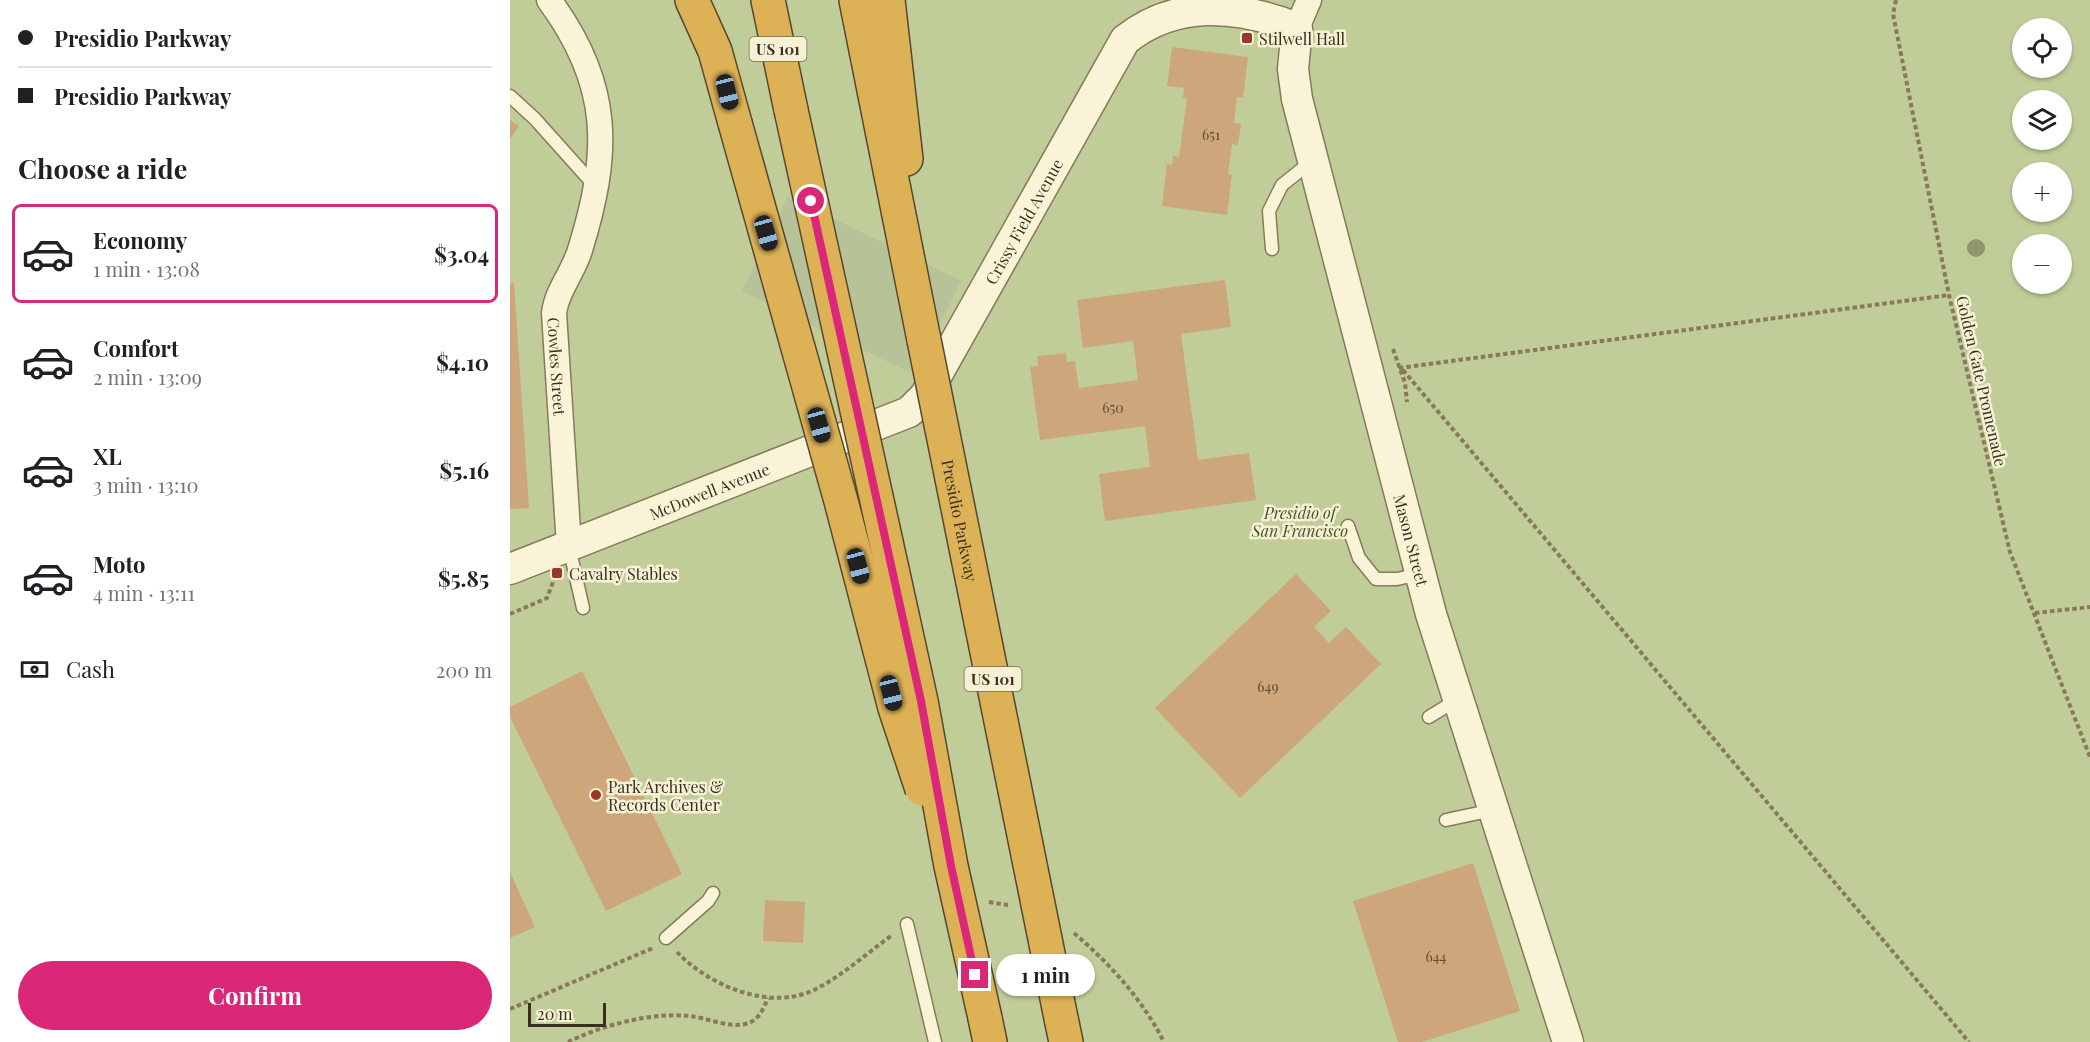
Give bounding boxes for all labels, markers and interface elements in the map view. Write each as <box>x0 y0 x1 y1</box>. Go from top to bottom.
map controls <box>2012 18 2072 294</box>
button: locate <box>2012 18 2072 78</box>
text: Presidio Parkway <box>54 23 231 53</box>
place label: Stilwell Hall <box>1259 28 1346 49</box>
marker: Stilwell Hall <box>1240 31 1254 45</box>
road number: US 101 <box>750 37 806 61</box>
car <box>714 72 740 112</box>
text: Presidio Parkway <box>54 81 231 111</box>
button: layers <box>2012 90 2072 150</box>
house number: 651 <box>1202 125 1220 144</box>
text: Choose a ride <box>18 150 187 186</box>
street label: Crissy Field Avenue <box>980 155 1067 288</box>
button: + <box>2012 162 2072 222</box>
route start <box>797 187 824 214</box>
car <box>752 213 780 253</box>
text: Economy <box>93 225 187 255</box>
icon: car <box>21 227 75 281</box>
button: − <box>2012 234 2072 294</box>
text: $3.04 <box>434 239 489 269</box>
text: 1 min · 13:08 <box>93 255 200 282</box>
street label: Golden Gate Promenade <box>1952 294 2012 468</box>
street label: Cowles Street <box>544 317 571 416</box>
text: Comfort <box>93 333 179 363</box>
icon: car <box>21 335 75 389</box>
text: $4.10 <box>436 347 489 377</box>
text: 2 min · 13:09 <box>93 363 202 390</box>
house number: 650 <box>1102 398 1124 417</box>
car <box>805 405 833 445</box>
text: XL <box>93 441 122 471</box>
icon: car <box>21 443 75 497</box>
text: $5.16 <box>440 455 489 485</box>
street label: McDowell Avenue <box>646 458 772 524</box>
street label: Presidio Parkway <box>938 458 983 583</box>
text: 3 min · 13:10 <box>93 471 199 498</box>
street label: Mason Street <box>1390 492 1434 588</box>
park label: Presidio of San Francisco <box>1251 502 1348 541</box>
car <box>845 546 871 586</box>
text: Moto <box>93 549 146 579</box>
icon: car <box>21 551 75 605</box>
text: $5.85 <box>438 563 489 593</box>
place label: Cavalry Stables <box>569 563 678 584</box>
marker: Cavalry Stables <box>550 566 564 580</box>
text: 4 min · 13:11 <box>93 579 195 606</box>
icon: cash <box>18 653 51 686</box>
text: Cash <box>66 654 115 684</box>
text: 200 m <box>436 656 492 683</box>
road number: US 101 <box>964 667 1022 691</box>
car <box>878 673 904 713</box>
house number: 649 <box>1257 677 1279 696</box>
place label: Park Archives & Records Center <box>608 776 724 815</box>
marker: Park Archives & Records Center <box>589 788 603 802</box>
house number: 644 <box>1425 947 1447 966</box>
callout: 1 min <box>996 954 1095 996</box>
button: Confirm <box>18 961 492 1030</box>
route end <box>961 961 988 988</box>
text: 1 min <box>1021 961 1070 988</box>
scale bar <box>528 1000 606 1028</box>
text: 20 m <box>537 1003 572 1024</box>

